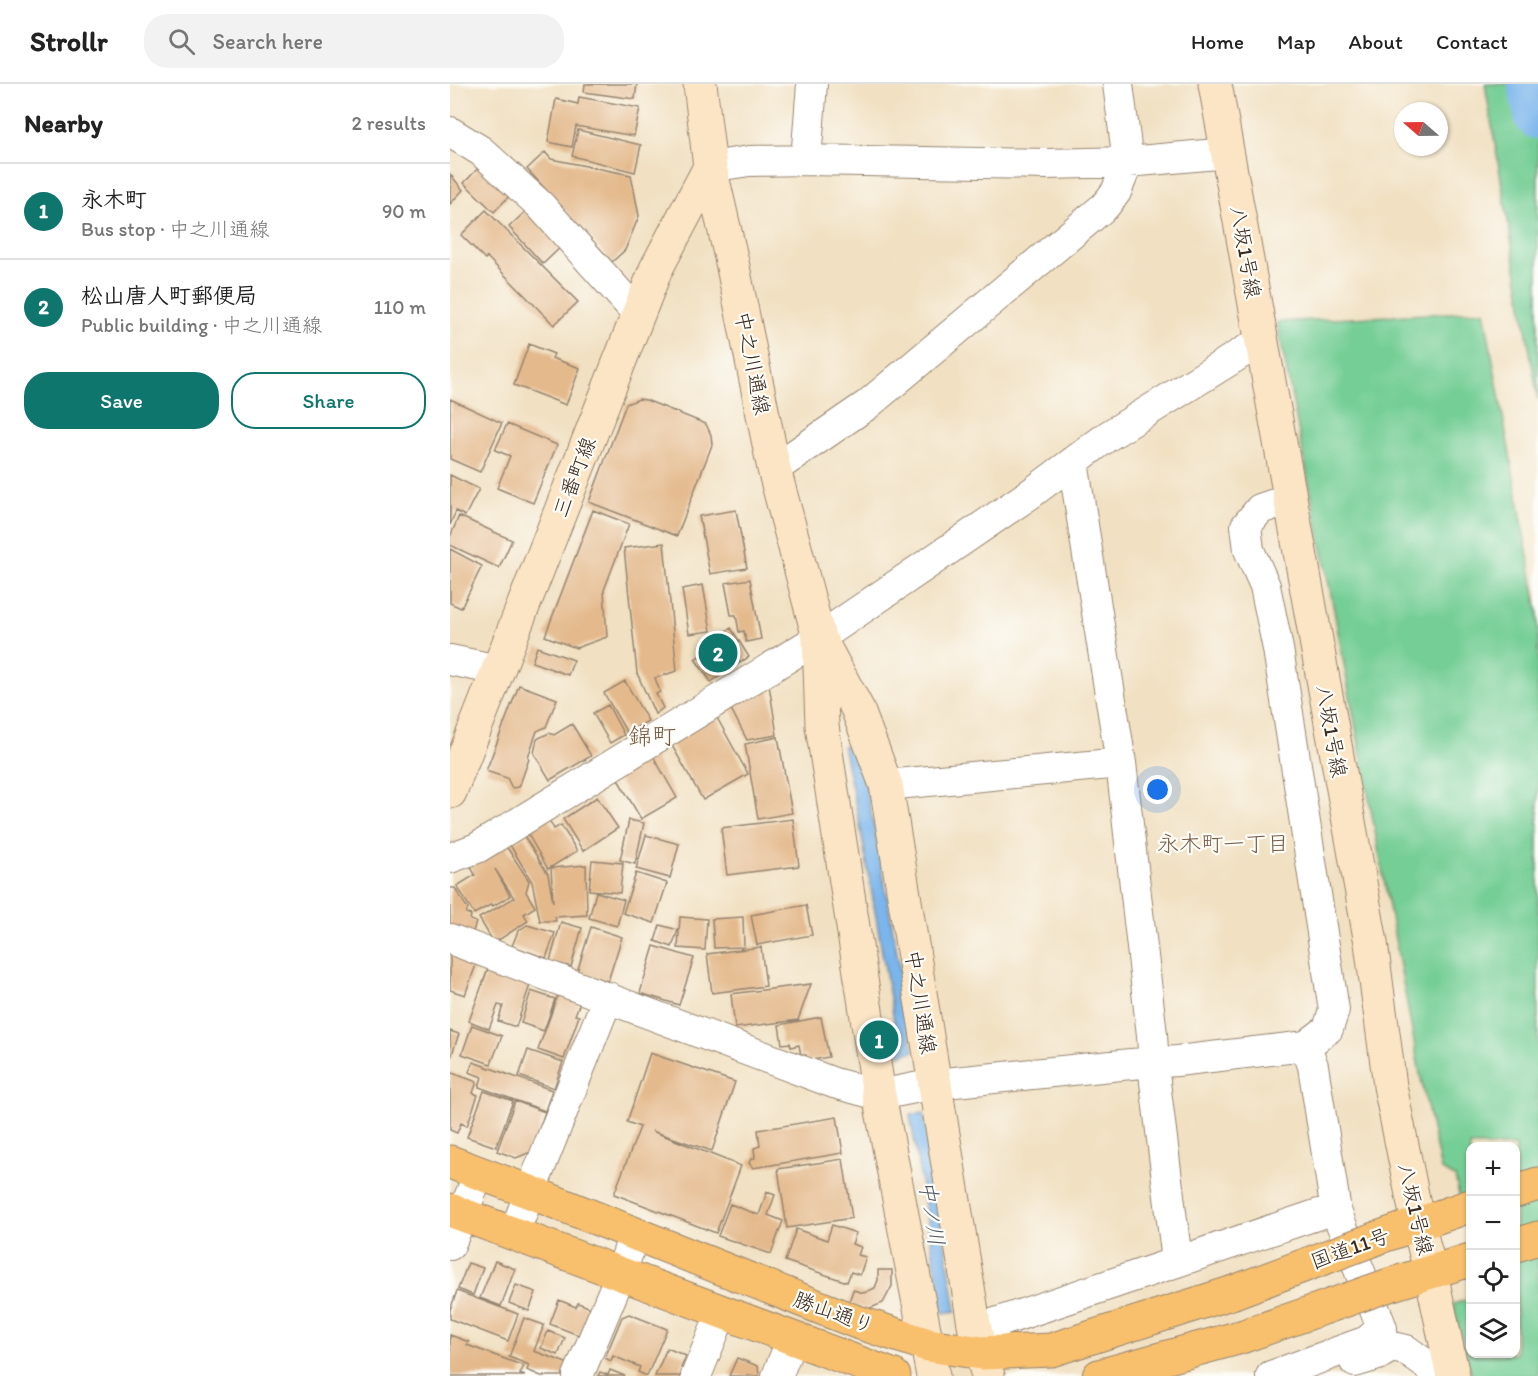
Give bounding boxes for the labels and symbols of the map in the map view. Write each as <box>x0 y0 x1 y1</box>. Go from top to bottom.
north arrow <box>1394 102 1448 156</box>
street label: 八坂1号線 <box>1226 204 1266 300</box>
street label: 中之川通線 <box>731 309 775 417</box>
street label: 三番町線 <box>547 433 601 521</box>
pin: 2 <box>698 630 738 676</box>
street label: 八坂1号線 <box>1312 683 1352 779</box>
district label: 錦町 <box>628 721 676 750</box>
your location <box>1143 775 1172 804</box>
district label: 永木町一丁目 <box>1157 830 1289 857</box>
street label: 中之川通線 <box>900 948 942 1056</box>
pin: 1 <box>860 1018 898 1062</box>
street label: 八坂1号線 <box>1393 1161 1439 1257</box>
water label: 中ノ川 <box>914 1178 950 1248</box>
street label: 国道11号 <box>1307 1222 1393 1274</box>
street label: 勝山通り <box>790 1286 878 1338</box>

